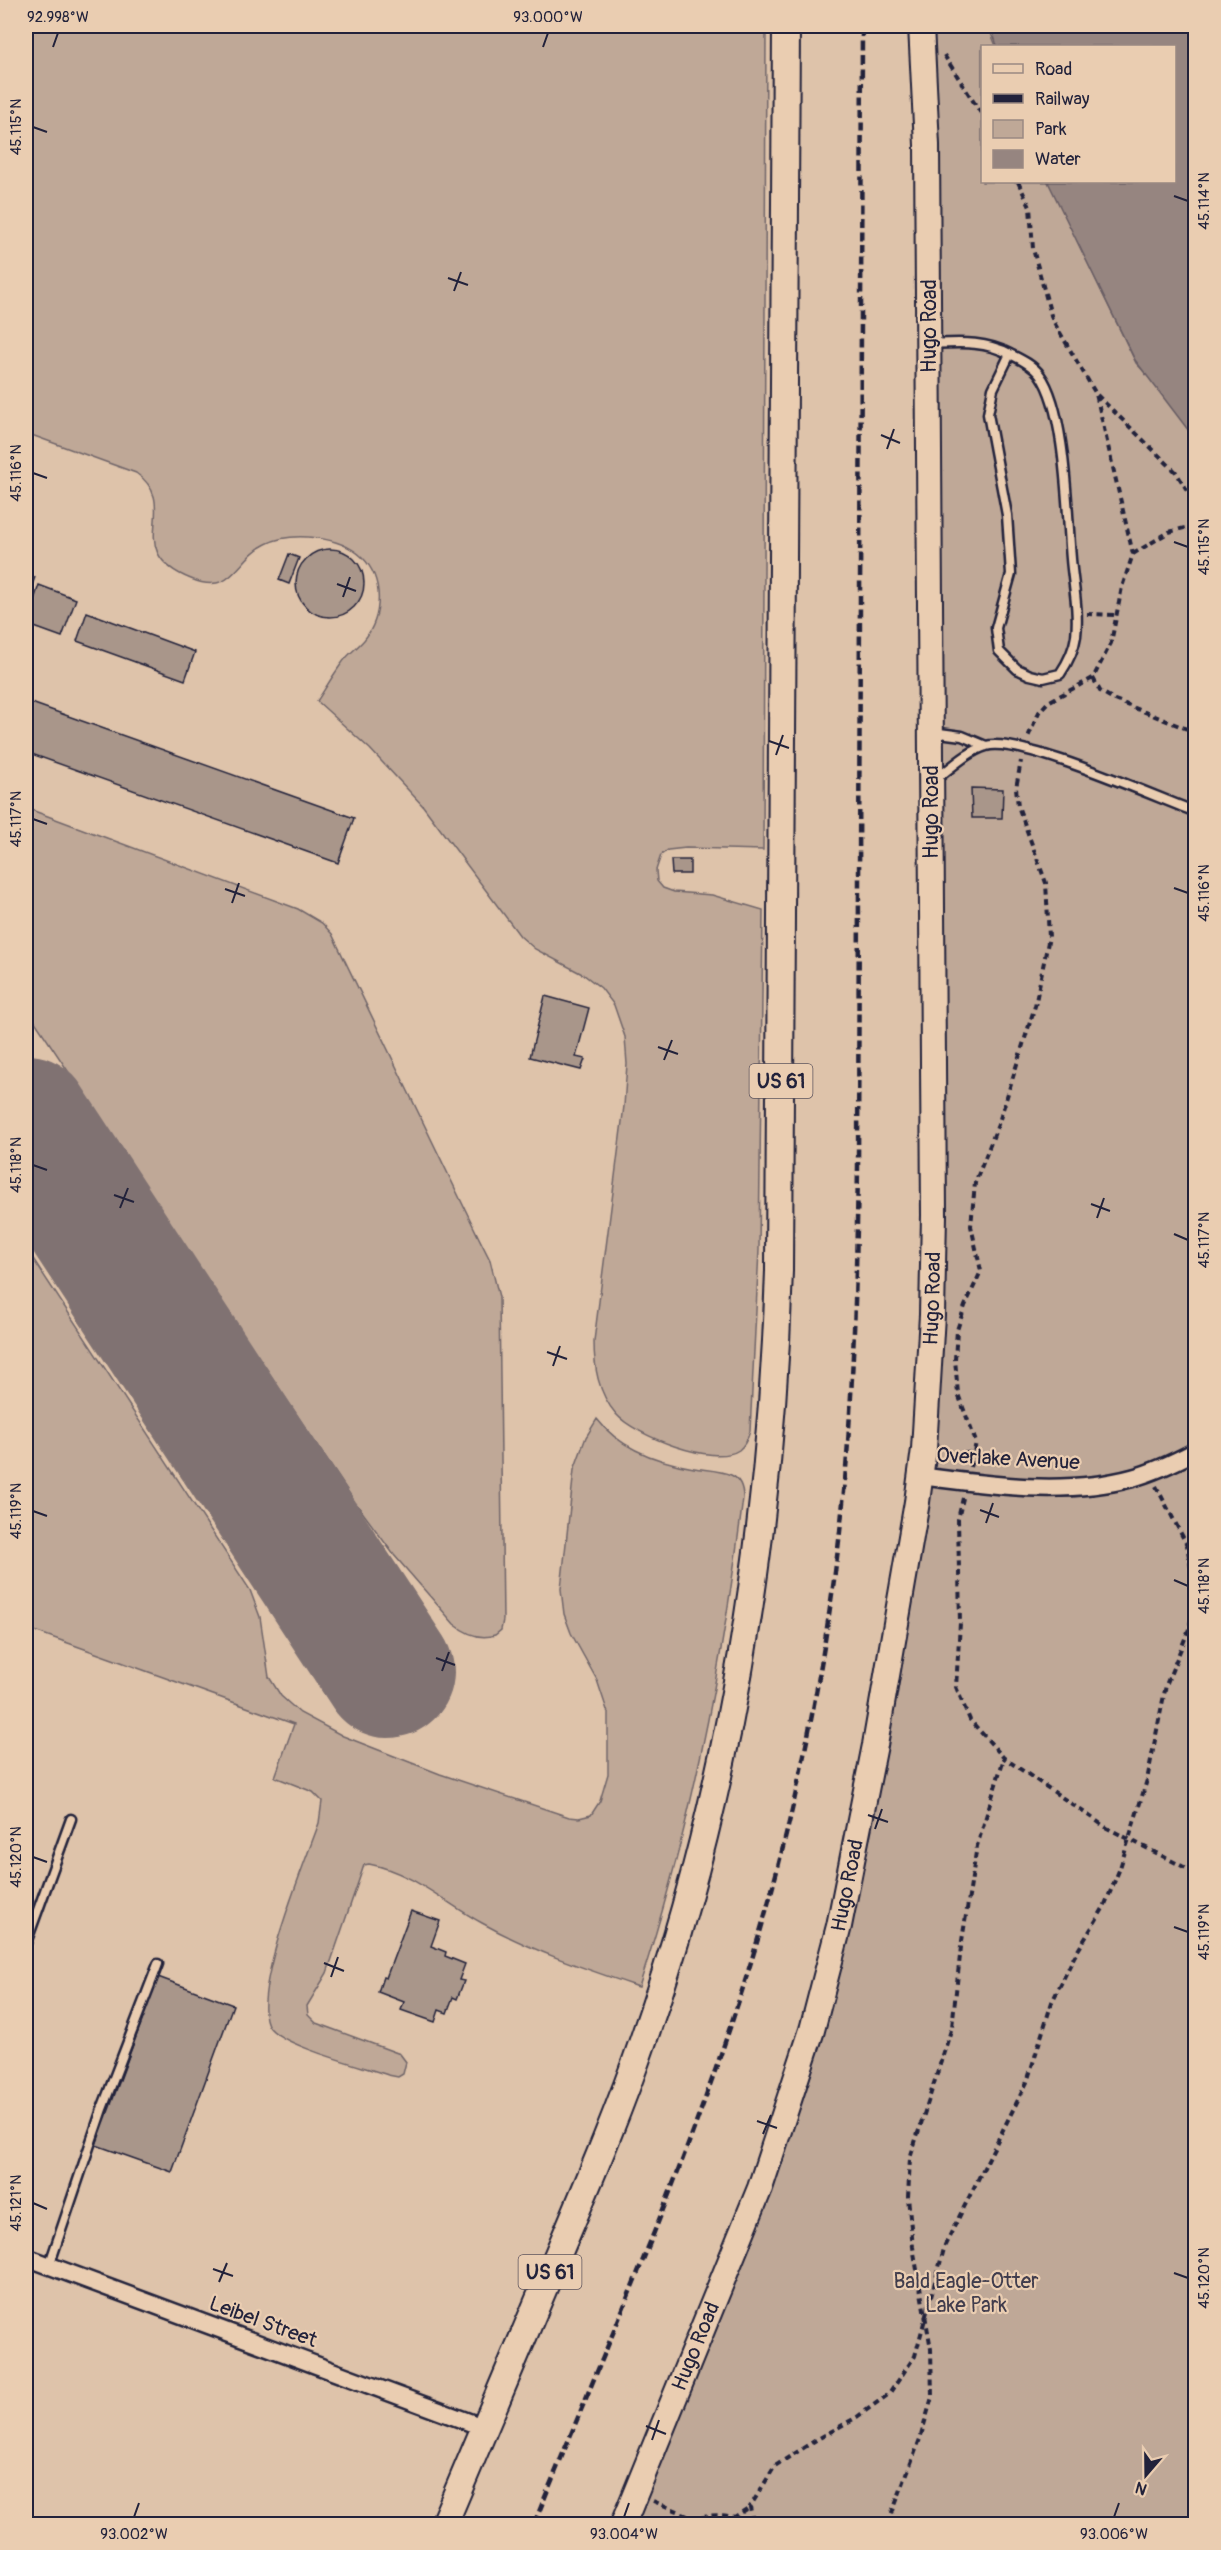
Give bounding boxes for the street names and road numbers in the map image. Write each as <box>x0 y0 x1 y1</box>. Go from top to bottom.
street label: Hugo Road <box>916 279 943 373</box>
street label: Hugo Road <box>918 765 945 859</box>
road number: US 61 <box>750 1064 812 1098</box>
street label: Hugo Road <box>917 1251 947 1346</box>
street label: Overlake Avenue <box>936 1442 1081 1476</box>
street label: Hugo Road <box>825 1837 869 1934</box>
road number: US 61 <box>518 2255 582 2289</box>
street label: Leibel Street <box>205 2290 321 2354</box>
street label: Hugo Road <box>665 2298 726 2395</box>

